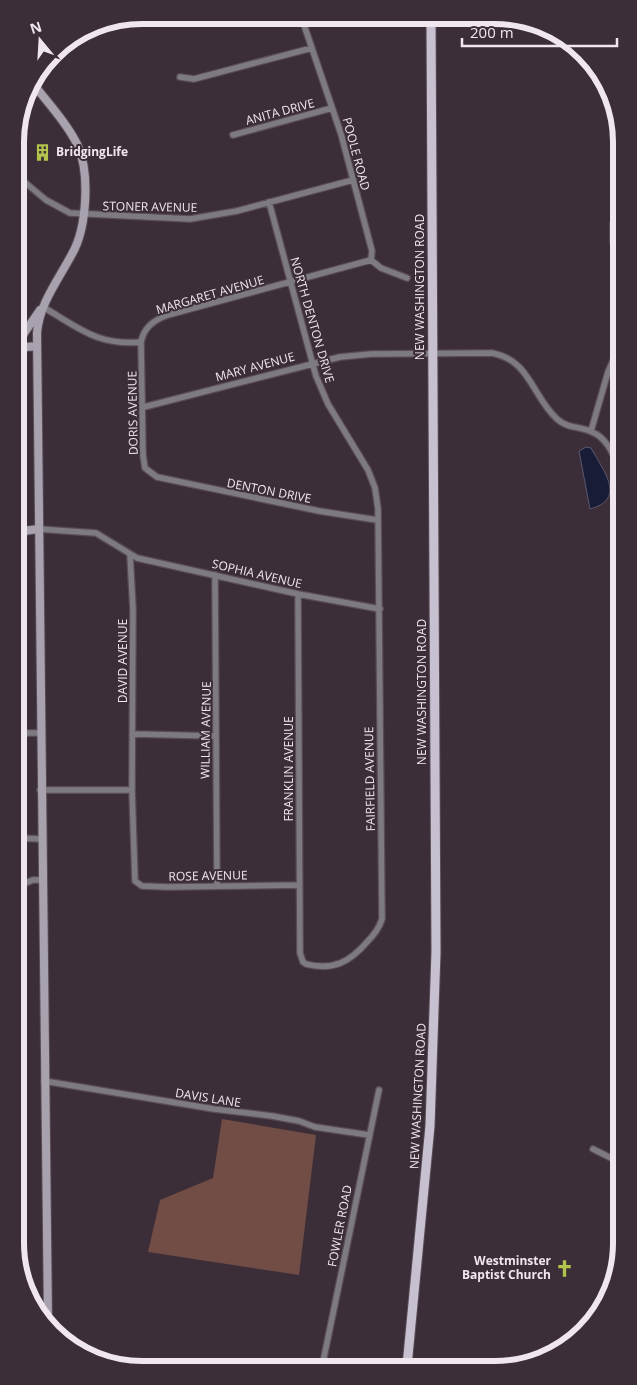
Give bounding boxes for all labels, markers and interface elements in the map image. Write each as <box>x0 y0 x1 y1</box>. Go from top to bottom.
north arrow <box>15 15 65 65</box>
scale bar <box>462 15 617 47</box>
text: N <box>27 16 44 38</box>
text: 200 m <box>470 22 514 42</box>
street label: ANITA DRIVE <box>244 94 316 129</box>
street label: POOLE ROAD <box>339 115 374 192</box>
building icon: BridgingLife <box>32 142 52 162</box>
place label: BridgingLife <box>56 143 128 160</box>
street label: STONER AVENUE <box>103 197 197 216</box>
street label: NEW WASHINGTON ROAD <box>411 214 428 360</box>
street label: NORTH DENTON DRIVE <box>286 255 339 385</box>
street label: MARGARET AVENUE <box>154 271 266 318</box>
street label: MARY AVENUE <box>213 348 296 385</box>
street label: DORIS AVENUE <box>123 371 142 455</box>
street label: DENTON DRIVE <box>225 474 313 507</box>
street label: SOPHIA AVENUE <box>210 555 304 592</box>
street label: DAVID AVENUE <box>114 619 131 703</box>
street label: NEW WASHINGTON ROAD <box>413 619 430 765</box>
street label: WILLIAM AVENUE <box>196 681 215 779</box>
street label: FRANKLIN AVENUE <box>280 716 297 822</box>
street label: FAIRFIELD AVENUE <box>360 727 379 832</box>
street label: ROSE AVENUE <box>168 866 248 885</box>
street label: NEW WASHINGTON ROAD <box>405 1023 430 1169</box>
street label: DAVIS LANE <box>174 1084 242 1111</box>
street label: FOWLER ROAD <box>323 1183 356 1268</box>
place label: Westminster Baptist Church <box>462 1252 552 1283</box>
church icon: Westminster Baptist Church <box>555 1258 575 1278</box>

